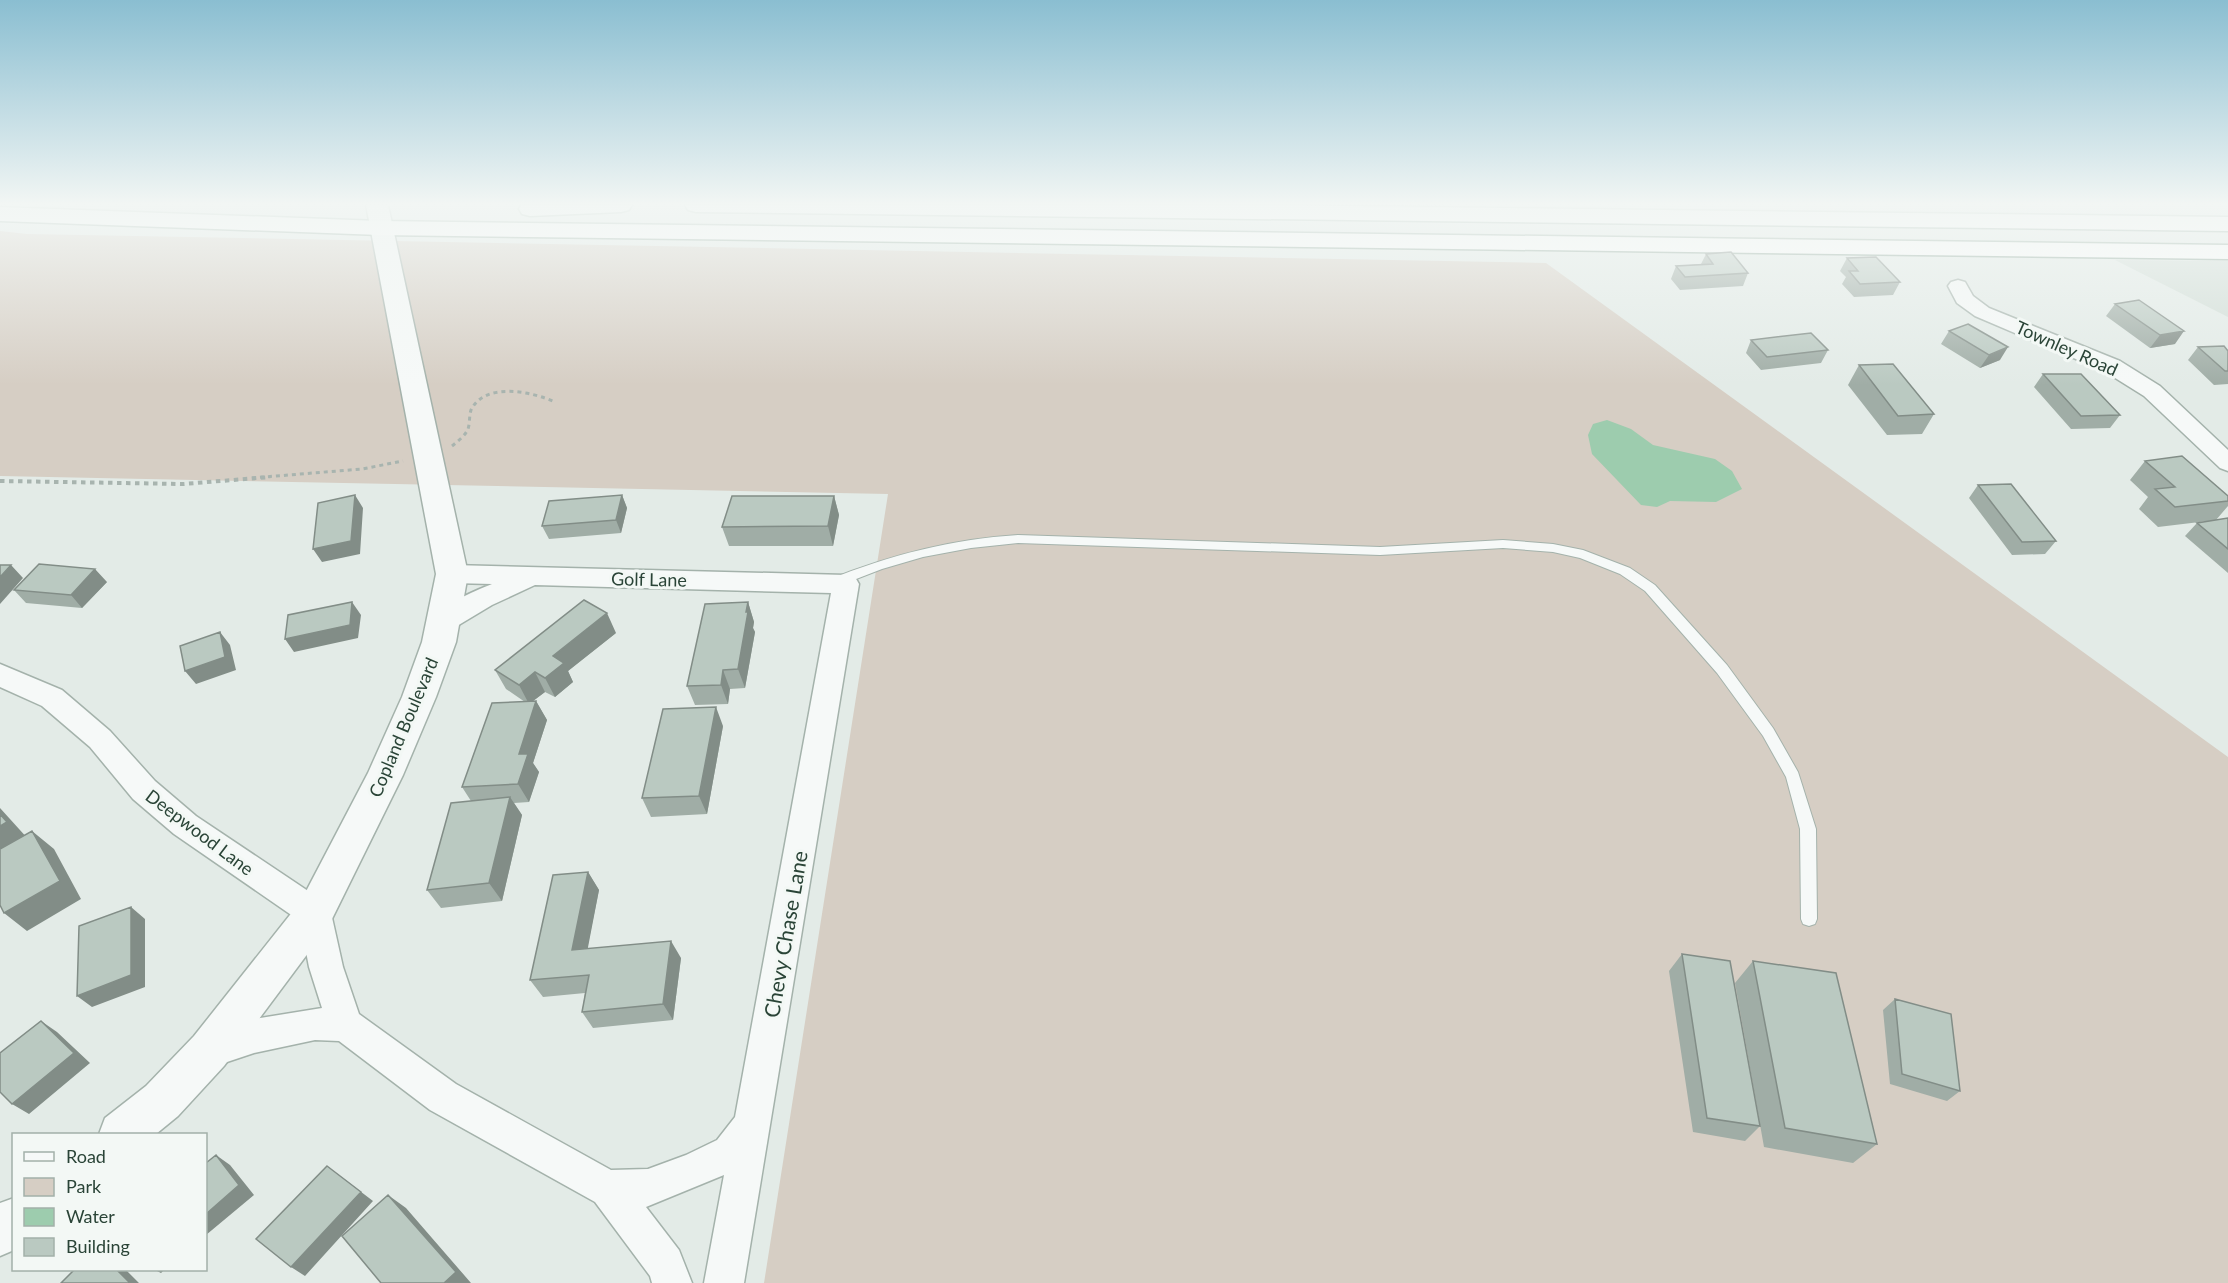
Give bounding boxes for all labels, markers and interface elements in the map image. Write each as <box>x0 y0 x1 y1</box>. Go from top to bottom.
street label: Townley Road <box>2012 316 2122 380</box>
street label: Golf Lane <box>611 567 687 591</box>
street label: Copland Boulevard <box>364 654 442 800</box>
street label: Deepwood Lane <box>142 784 258 880</box>
street label: Chevy Chase Lane <box>758 849 812 1019</box>
legend <box>12 1133 207 1271</box>
text: Road <box>66 1145 106 1167</box>
text: Park <box>66 1175 102 1197</box>
text: Water <box>66 1205 115 1227</box>
text: Building <box>66 1235 130 1257</box>

